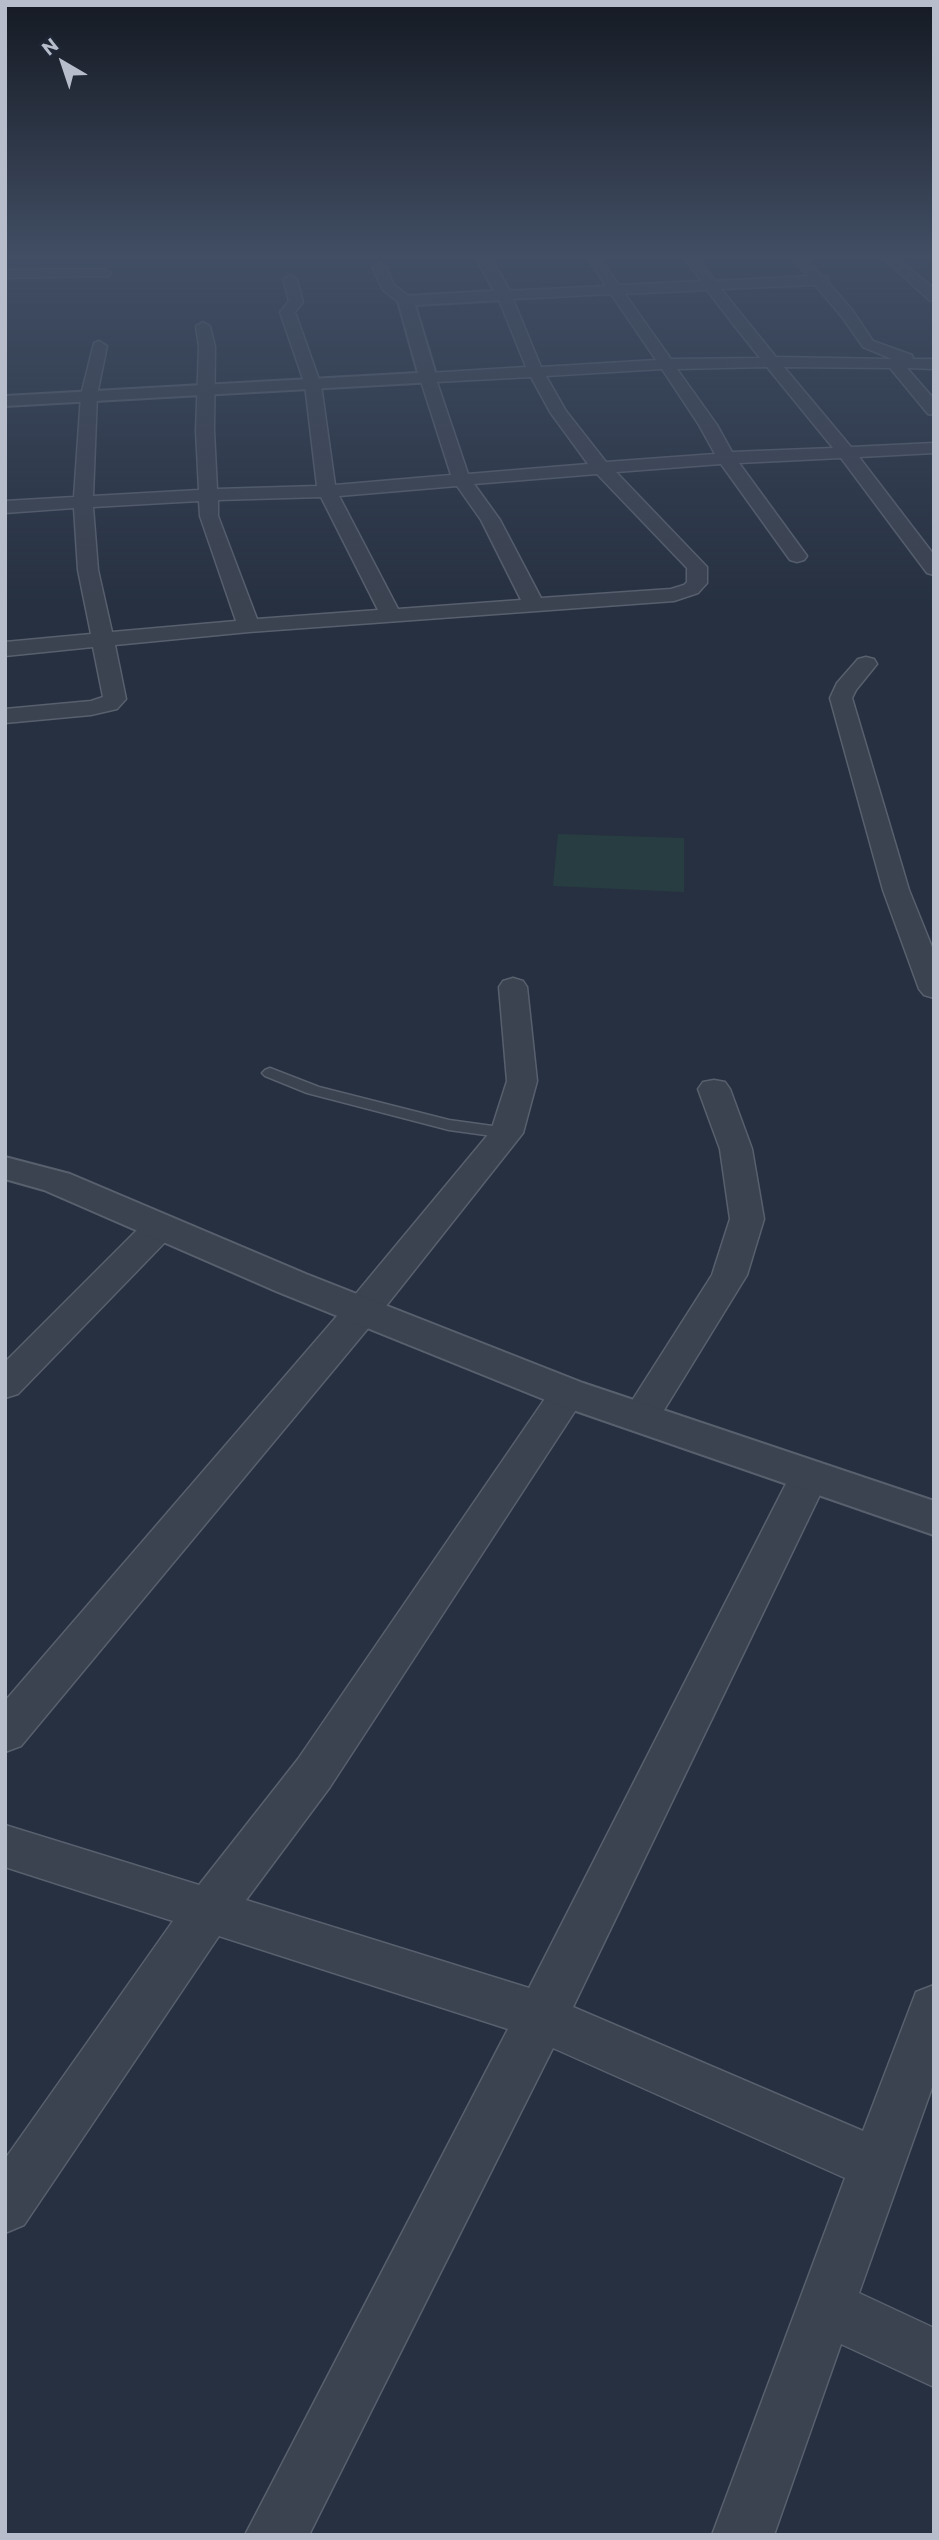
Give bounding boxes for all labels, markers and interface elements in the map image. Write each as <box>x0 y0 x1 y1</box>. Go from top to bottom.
north arrow <box>28 28 98 98</box>
text: N <box>37 33 62 60</box>

